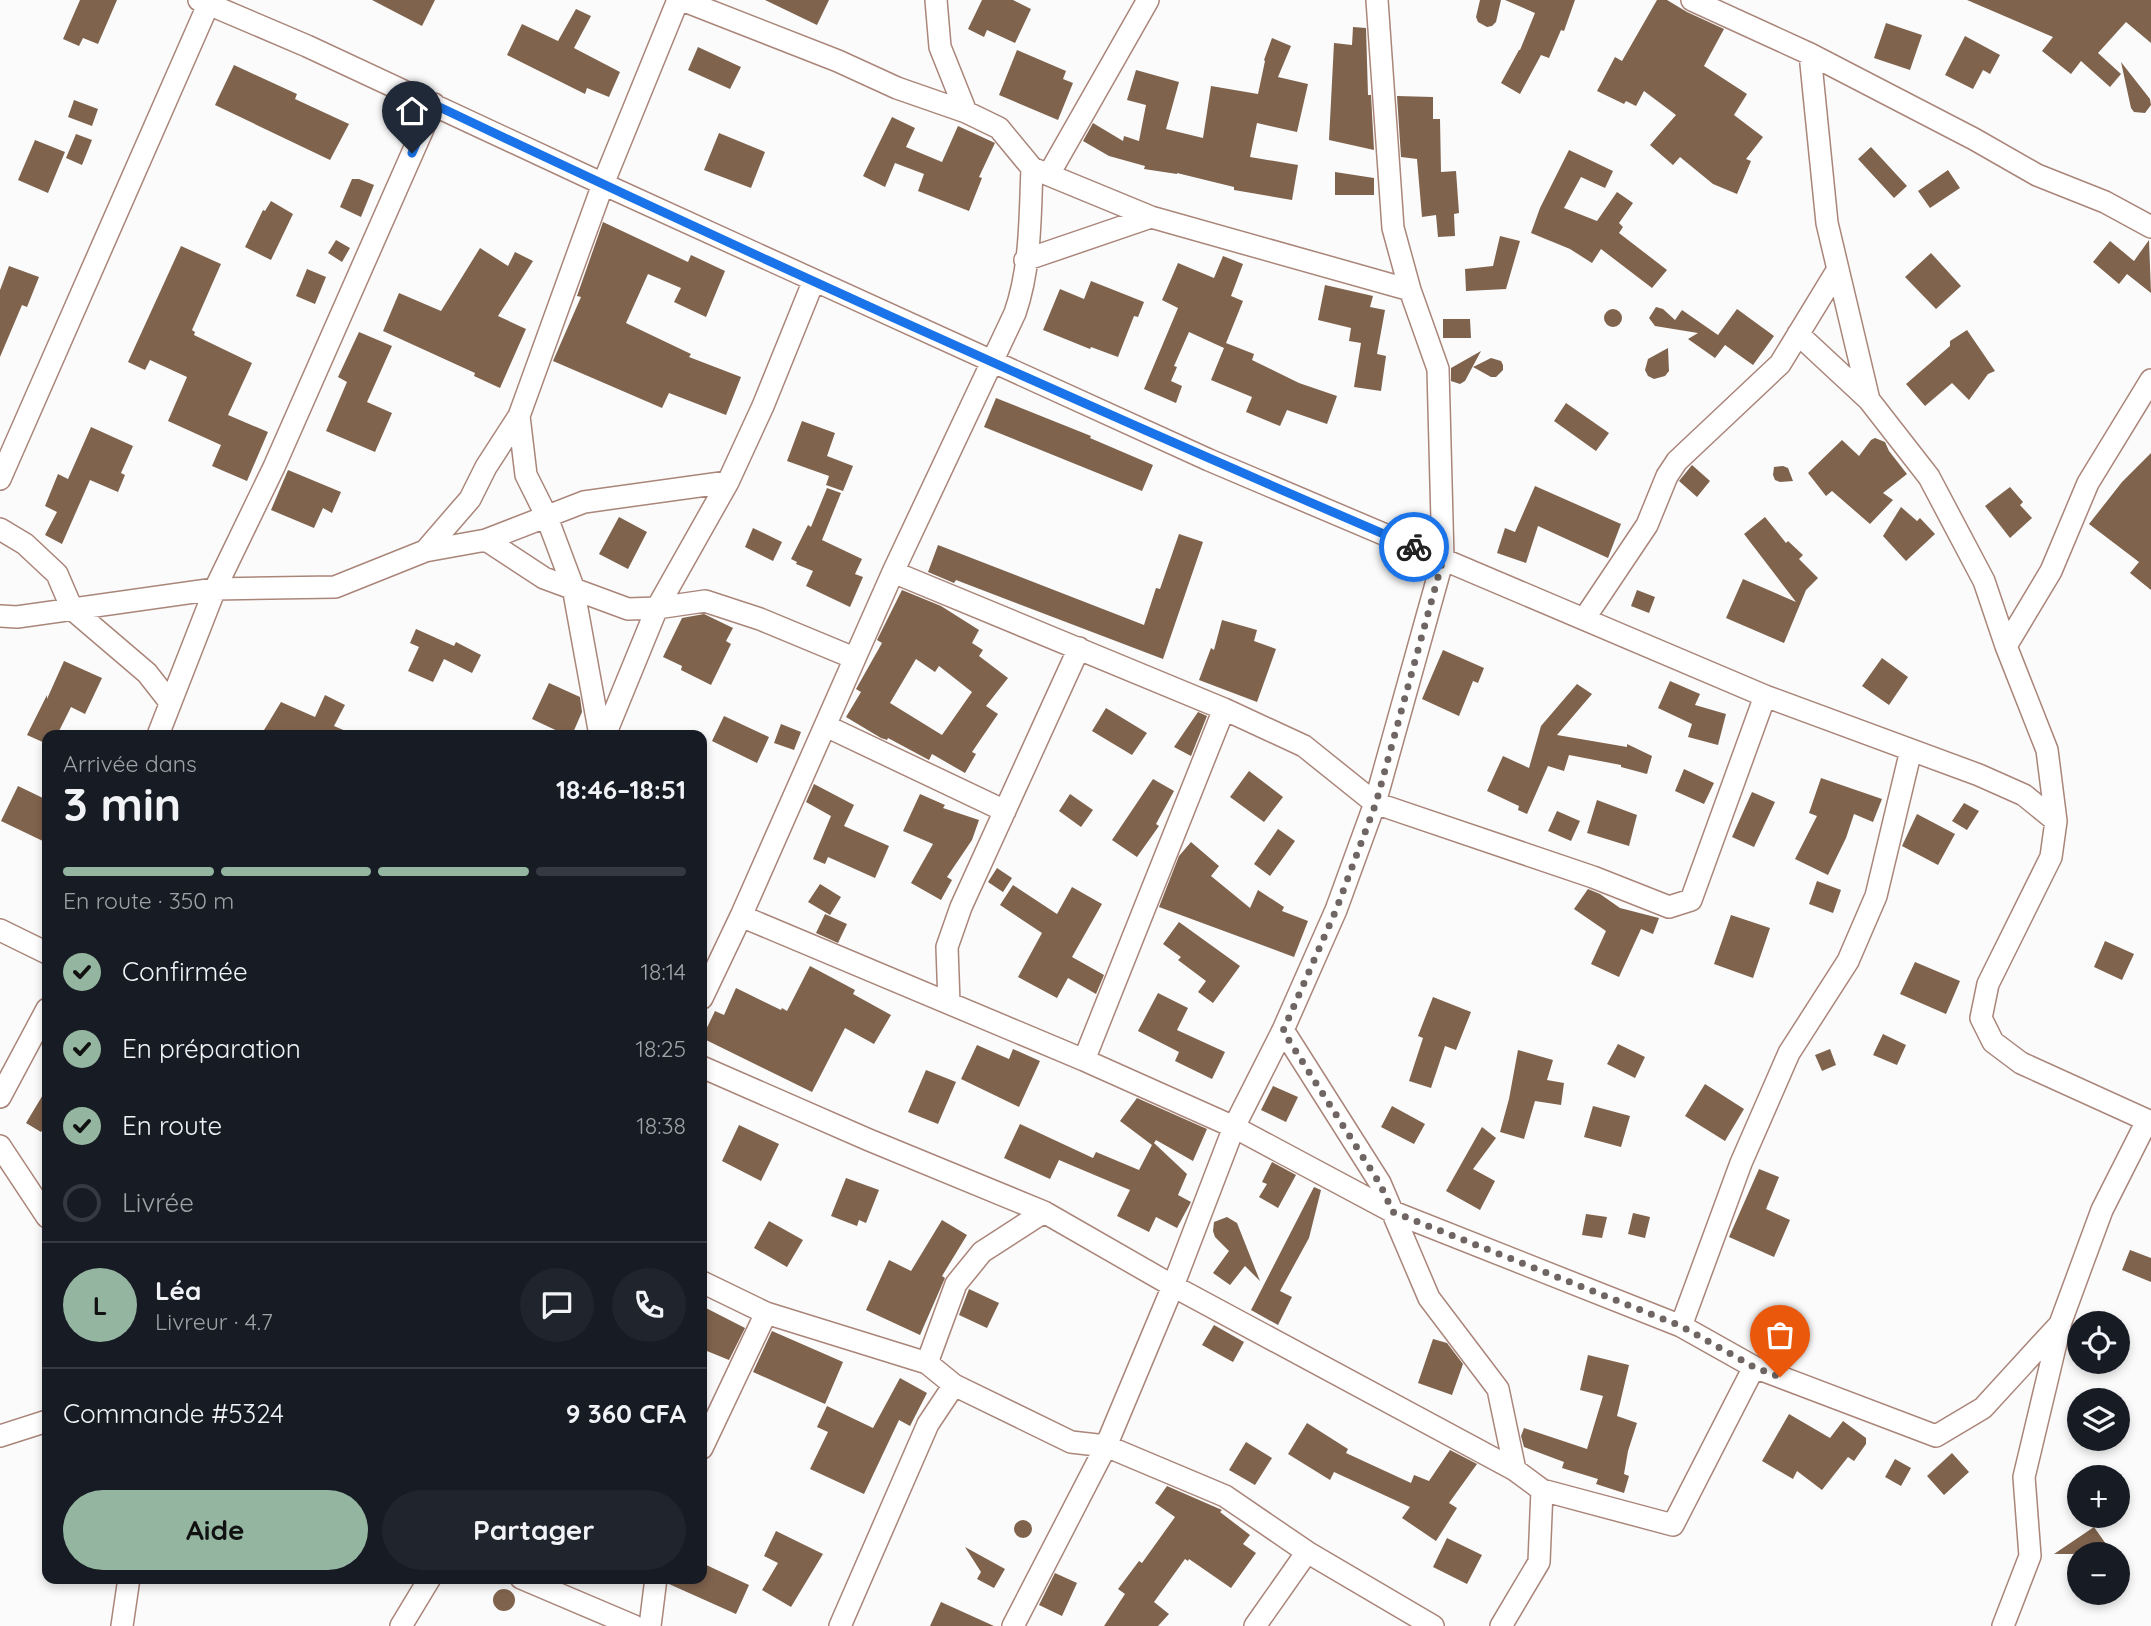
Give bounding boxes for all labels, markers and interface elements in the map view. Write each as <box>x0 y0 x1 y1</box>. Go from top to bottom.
pin <box>382 81 442 153</box>
icon: home <box>393 92 431 130</box>
courier <box>1379 512 1449 582</box>
icon: bike <box>1395 528 1433 566</box>
text: Arrivée dans <box>63 749 197 778</box>
text: 18:46–18:51 <box>556 773 686 806</box>
text: 3 min <box>63 775 181 833</box>
text: En route · 350 m <box>63 886 234 915</box>
icon: check <box>63 953 101 991</box>
text: Confirmée <box>122 955 248 988</box>
text: 18:14 <box>640 957 686 986</box>
icon: check <box>63 1030 101 1068</box>
text: En préparation <box>122 1032 301 1065</box>
text: 18:25 <box>635 1034 686 1063</box>
icon: check <box>63 1107 101 1145</box>
text: En route <box>122 1109 222 1142</box>
text: 18:38 <box>636 1111 686 1140</box>
text: Livrée <box>122 1186 194 1219</box>
button: chat <box>520 1268 594 1342</box>
button: phone <box>612 1268 686 1342</box>
text: Léa <box>155 1274 201 1307</box>
text: L <box>93 1289 107 1322</box>
pin <box>1750 1305 1810 1377</box>
text: Livreur · 4.7 <box>155 1307 273 1336</box>
map controls <box>2067 1311 2130 1605</box>
button: locate <box>2067 1311 2130 1374</box>
icon: bag <box>1761 1316 1799 1354</box>
button: layers <box>2067 1388 2130 1451</box>
text: Commande #5324 <box>63 1397 284 1430</box>
text: 9 360 CFA <box>566 1397 686 1430</box>
button: + <box>2067 1465 2130 1528</box>
button: Aide <box>63 1490 368 1570</box>
button: Partager <box>382 1490 686 1570</box>
button: − <box>2067 1542 2130 1605</box>

